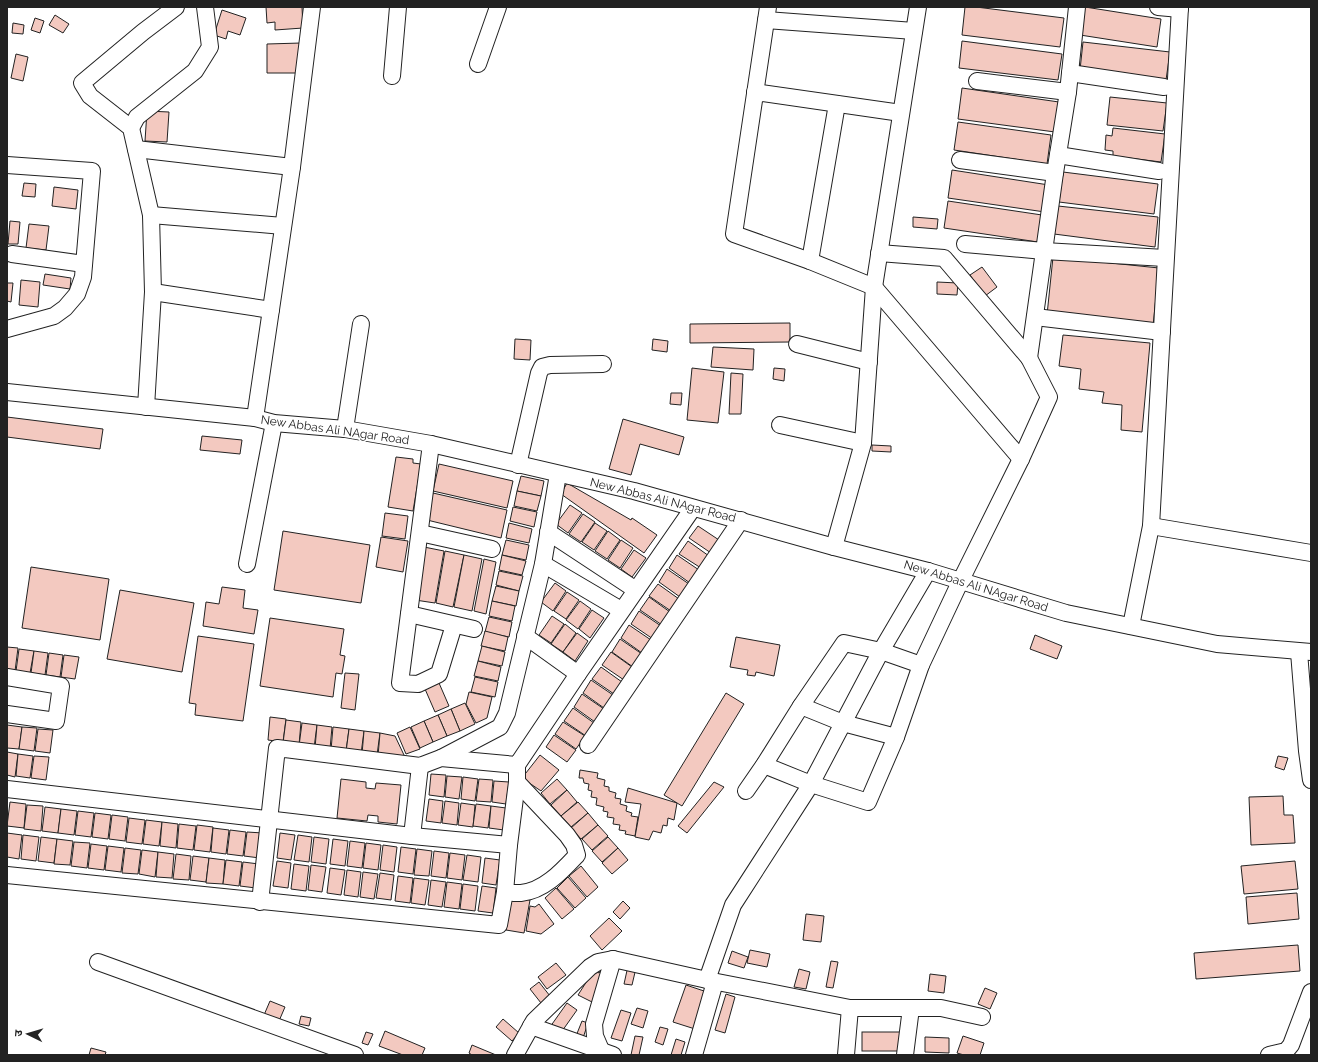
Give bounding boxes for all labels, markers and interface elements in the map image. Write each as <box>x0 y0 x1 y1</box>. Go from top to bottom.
street label: New Abbas Ali NAgar Road <box>260 413 410 447</box>
street label: New Abbas Ali NAgar Road <box>588 475 738 525</box>
street label: New Abbas Ali NAgar Road <box>902 557 1050 615</box>
north arrow <box>8 1014 48 1054</box>
text: उ <box>12 1029 25 1037</box>

